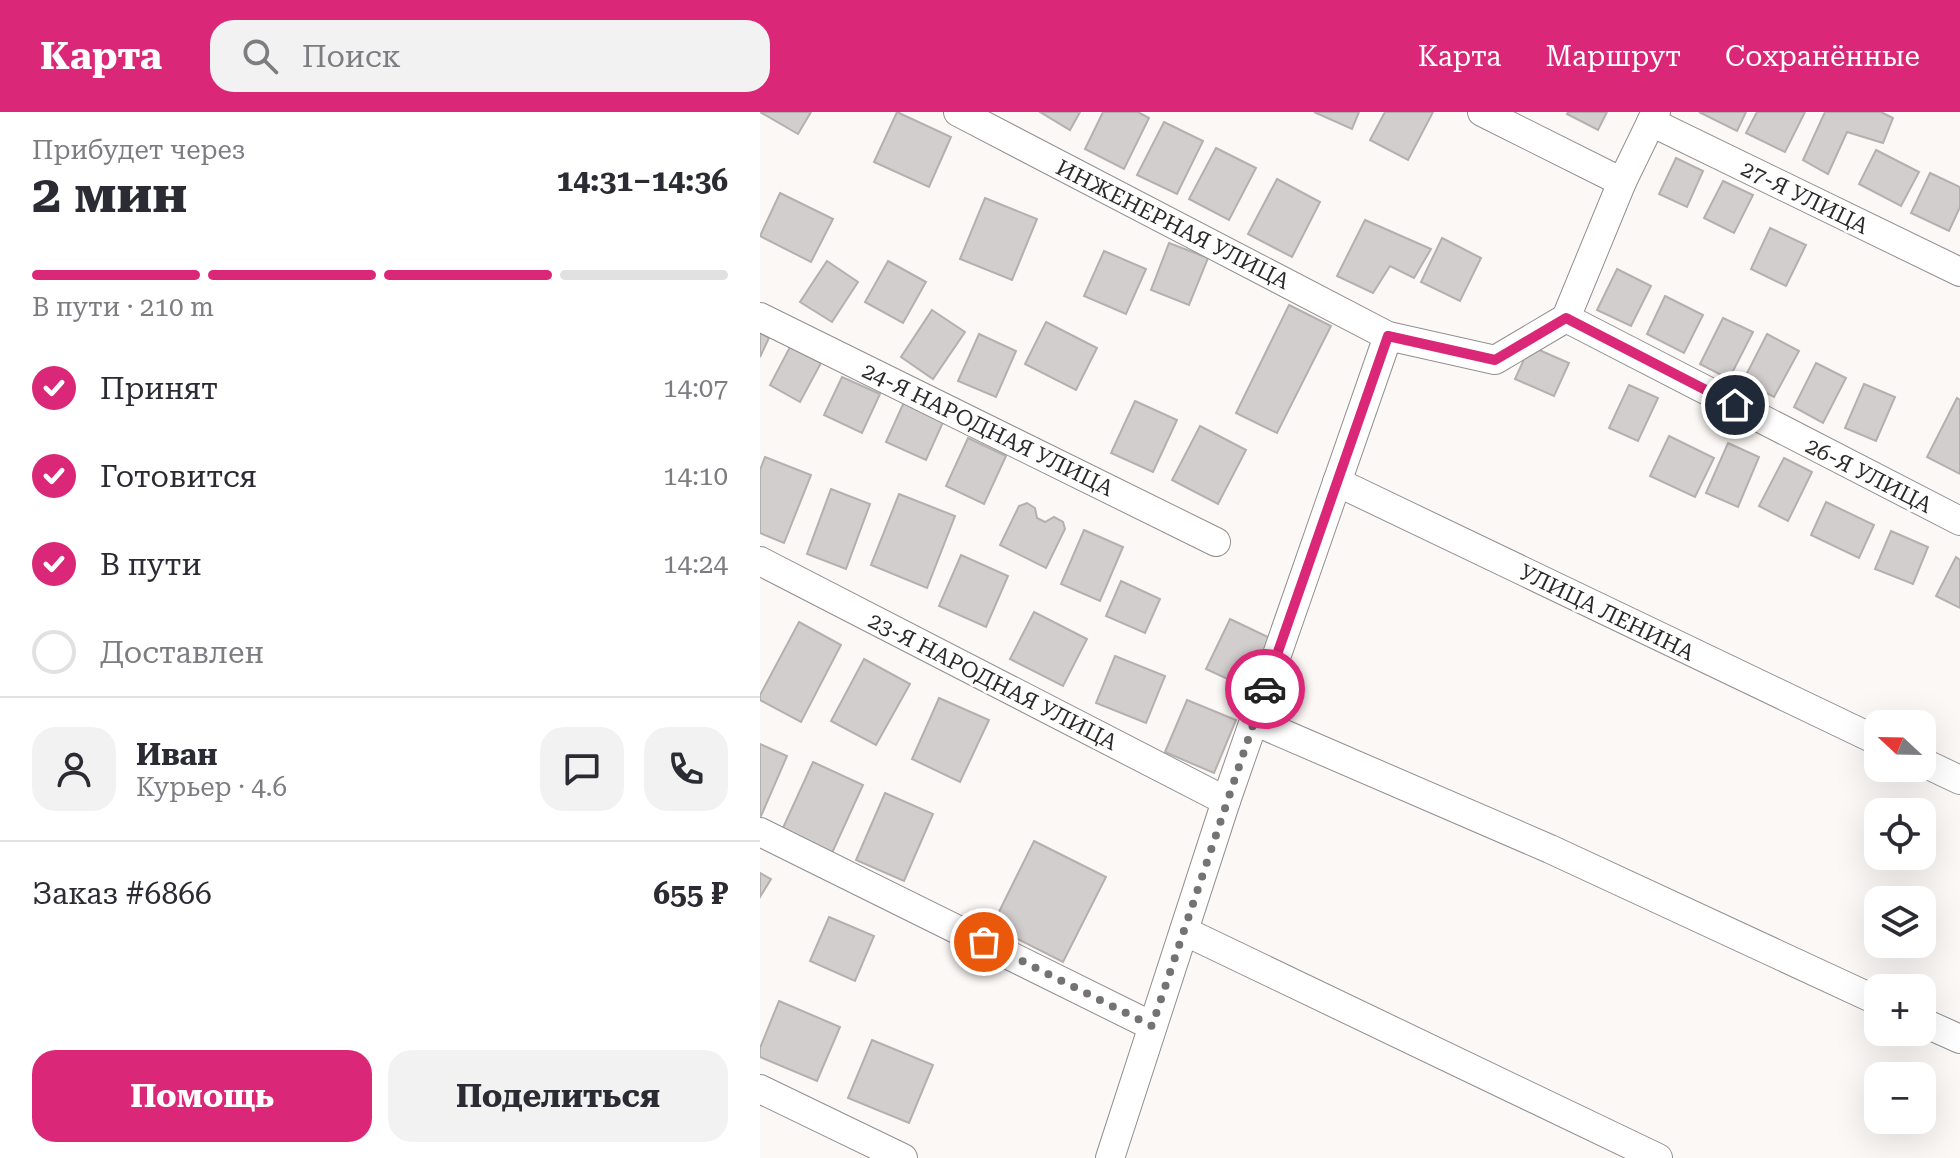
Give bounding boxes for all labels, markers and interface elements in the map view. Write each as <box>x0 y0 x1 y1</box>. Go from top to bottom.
search box <box>210 20 770 92</box>
text: Карта <box>40 34 162 78</box>
icon: search <box>238 34 282 78</box>
text: Поиск <box>302 39 401 74</box>
text: Карта <box>1418 40 1502 73</box>
text: Маршрут <box>1546 40 1681 73</box>
text: Сохранённые <box>1725 40 1920 73</box>
text: Прибудет через <box>32 135 246 165</box>
street label: ИНЖЕНЕРНАЯ УЛИЦА <box>1052 155 1294 295</box>
street label: 27-Я УЛИЦА <box>1737 156 1873 239</box>
text: 14:31–14:36 <box>556 163 728 198</box>
text: 2 мин <box>32 164 187 225</box>
text: В пути · 210 m <box>32 292 214 322</box>
street label: 24-Я НАРОДНАЯ УЛИЦА <box>858 358 1118 501</box>
icon: check <box>32 366 76 410</box>
text: Принят <box>100 371 218 406</box>
pin <box>1701 371 1769 439</box>
text: 14:07 <box>663 373 728 403</box>
icon: home <box>1713 383 1757 427</box>
street label: 26-Я УЛИЦА <box>1801 433 1937 518</box>
icon: check <box>32 454 76 498</box>
text: Готовится <box>100 459 257 494</box>
text: 14:10 <box>663 461 728 491</box>
icon: check <box>32 542 76 586</box>
text: В пути <box>100 547 202 582</box>
text: 14:24 <box>663 549 728 579</box>
street label: УЛИЦА ЛЕНИНА <box>1515 559 1699 666</box>
street label: 23-Я НАРОДНАЯ УЛИЦА <box>864 608 1122 756</box>
text: Доставлен <box>100 635 264 670</box>
courier <box>1225 649 1305 729</box>
icon: car <box>1243 667 1287 711</box>
north arrow <box>1864 710 1936 782</box>
map controls <box>1864 710 1936 1134</box>
button: person <box>32 727 116 811</box>
button: chat <box>540 727 624 811</box>
button: phone <box>644 727 728 811</box>
text: Иван <box>136 737 217 772</box>
text: Курьер · 4.6 <box>136 772 287 802</box>
button: locate <box>1864 798 1936 870</box>
text: Заказ #6866 <box>32 876 212 911</box>
text: 655 ₽ <box>653 876 728 911</box>
button: layers <box>1864 886 1936 958</box>
pin <box>950 908 1018 976</box>
icon: bag <box>962 920 1006 964</box>
button: + <box>1864 974 1936 1046</box>
button: Помощь <box>32 1050 372 1142</box>
button: Поделиться <box>388 1050 728 1142</box>
button: − <box>1864 1062 1936 1134</box>

